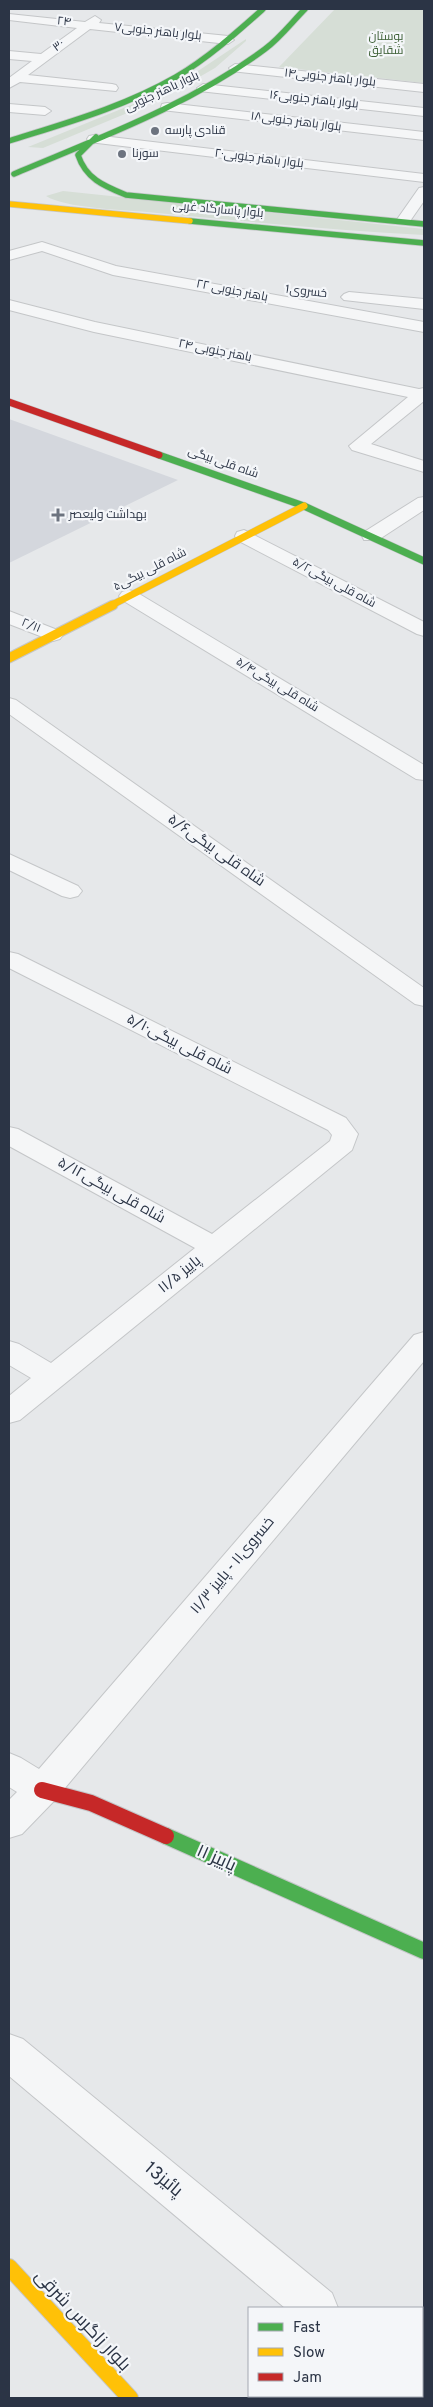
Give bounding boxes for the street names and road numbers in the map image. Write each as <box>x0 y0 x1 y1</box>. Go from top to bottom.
street label: ۲۴ <box>56 13 72 31</box>
street label: بلوار باهنر جنوبی۷ <box>114 19 202 45</box>
street label: ۳۰ <box>50 36 68 56</box>
street label: بلوار باهنر جنوبی۱۴ <box>283 65 377 91</box>
street label: بلوار باهنر جنوبی <box>122 68 202 116</box>
street label: بلوار باهنر جنوبی۱۶ <box>269 87 359 113</box>
street label: ۱۸بلوار باهنر جنوبی <box>250 108 342 136</box>
street label: بلوار باهنر جنوبی۲۰ <box>214 146 304 172</box>
street label: بلوار پاسارگاد غربی <box>172 198 264 222</box>
street label: ۲۲ باهنر جنوبی <box>195 276 269 306</box>
street label: خسروى1 <box>284 282 328 302</box>
street label: ۲۴ باهنر جنوبی <box>177 336 253 366</box>
street label: شاه قلی بیگی <box>186 443 260 483</box>
street label: شاه قلی بیگی۵ <box>111 545 189 595</box>
street label: شاه قلی بیگی۵/۲ <box>289 554 379 612</box>
street label: ۲/۱۱ <box>19 615 43 637</box>
street label: شاه قلی بیگی۵/۴ <box>233 654 321 716</box>
street label: شاه قلی بیگی۵/۶ <box>164 810 268 892</box>
street label: شاه قلی بیگی۵/۱۰ <box>123 1010 235 1080</box>
street label: شاه قلی بیگی۵/۱۲ <box>54 1154 168 1228</box>
street label: پاییز ۱۱/۵ <box>155 1252 205 1298</box>
street label: خسروى۱۱ - پاییز ۱۱/۳ <box>187 1514 279 1618</box>
street label: پاییز ۱۱ <box>193 1840 240 1878</box>
street label: پائیز13 <box>139 2157 187 2203</box>
street label: بلوار زاگرس شرقی <box>29 2265 135 2377</box>

